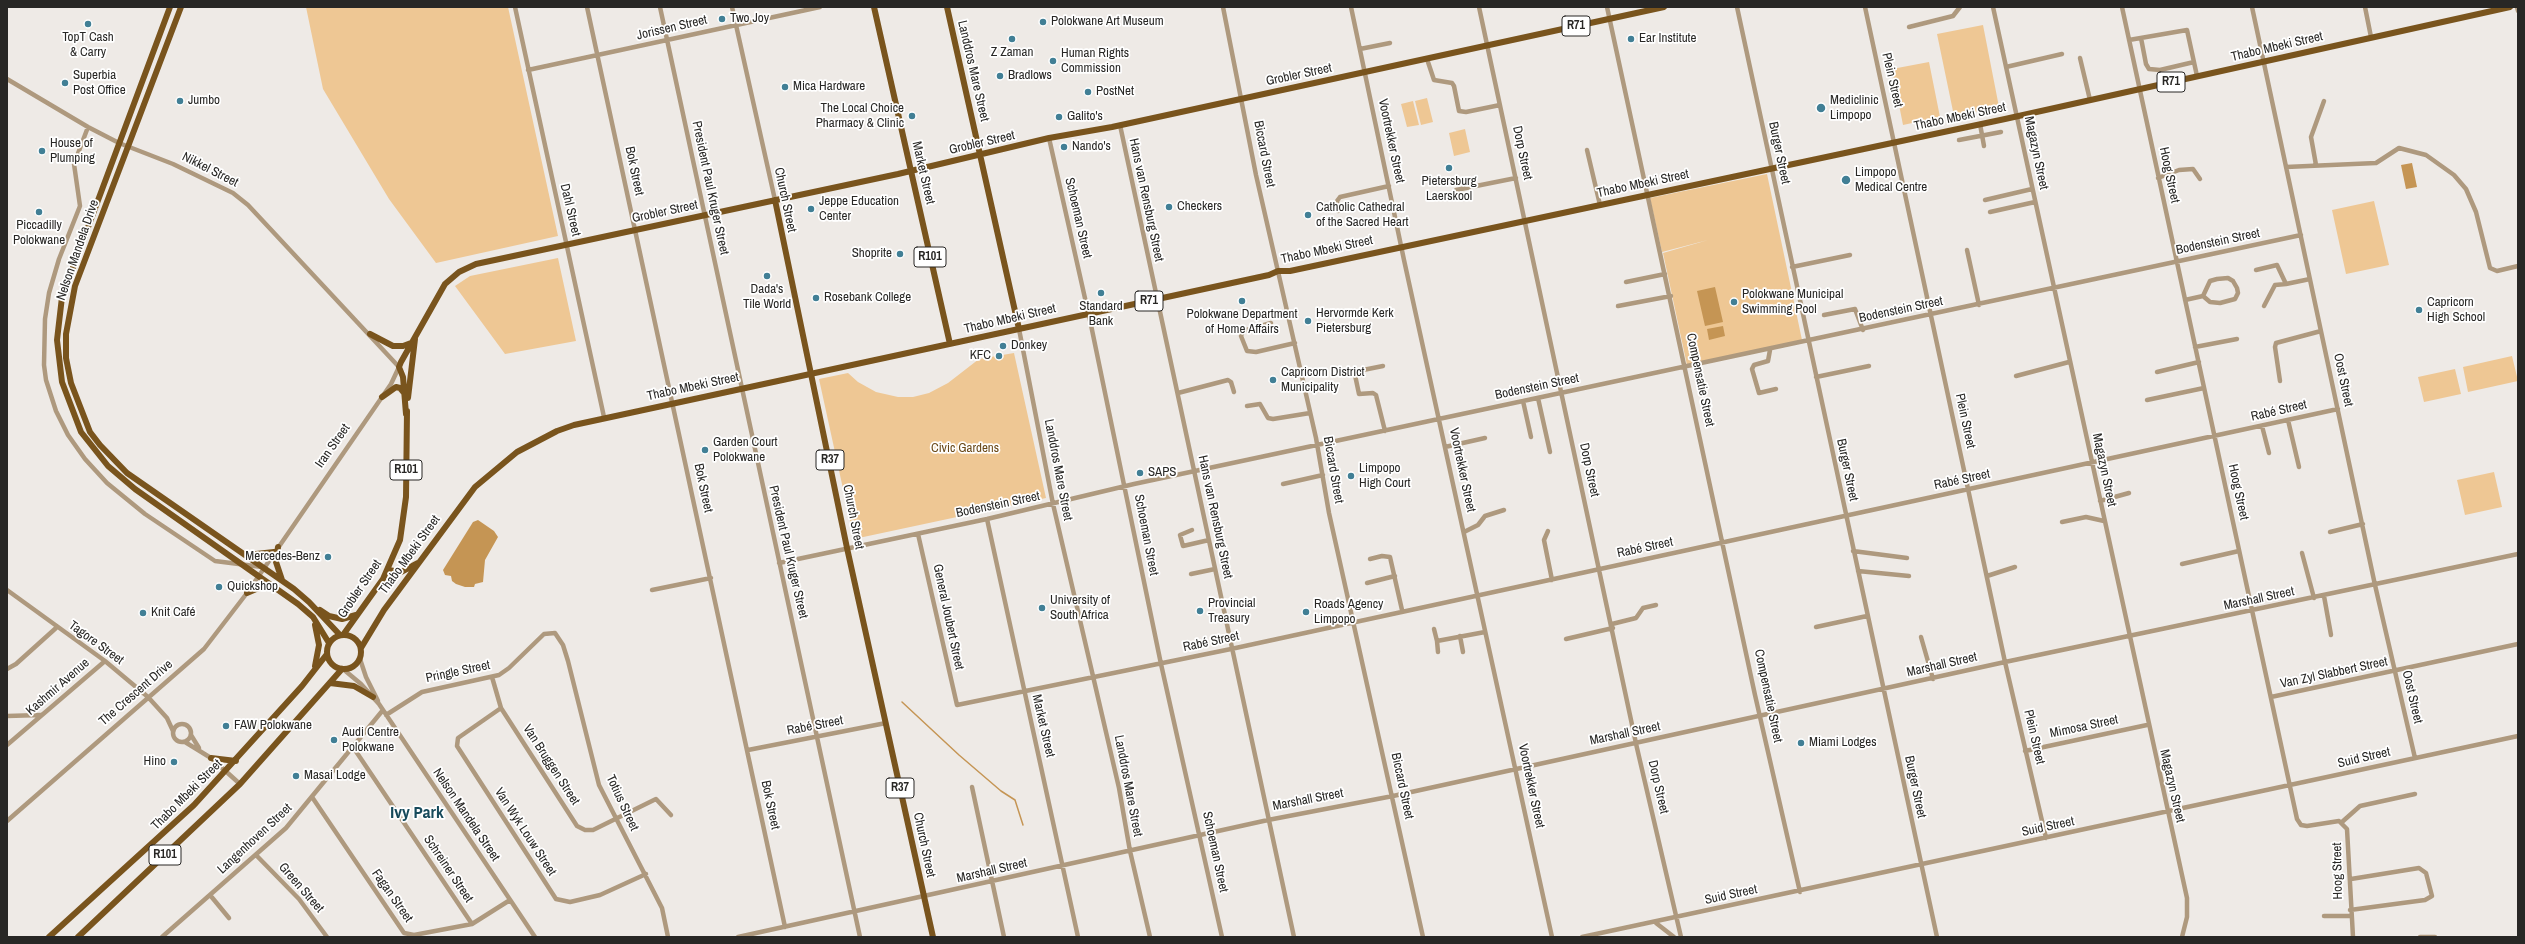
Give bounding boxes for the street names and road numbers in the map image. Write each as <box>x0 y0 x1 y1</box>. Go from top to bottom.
street label: Jorissen Street <box>635 12 709 44</box>
road number: R71 <box>1562 16 1590 36</box>
street label: Landdros Mare Street <box>954 19 992 123</box>
street label: Thabo Mbeki Street <box>2230 29 2324 65</box>
street label: Plein Street <box>1878 51 1906 109</box>
street label: Grobler Street <box>1265 60 1333 90</box>
road number: R71 <box>2157 72 2185 92</box>
street label: Voortrekker Street <box>1374 97 1408 185</box>
street label: Thabo Mbeki Street <box>1913 100 2007 134</box>
street label: Magazyn Street <box>2021 115 2051 191</box>
street label: Biccard Street <box>1250 119 1278 189</box>
street label: President Paul Kruger Street <box>688 120 732 256</box>
street label: Burger Street <box>1765 120 1793 186</box>
street label: Dorp Street <box>1509 125 1535 181</box>
street label: Grobler Street <box>948 128 1016 158</box>
street label: Hans van Rensburg Street <box>1125 137 1167 263</box>
street label: Market Street <box>908 140 938 206</box>
street label: Bok Street <box>621 145 647 197</box>
street label: Hoog Street <box>2155 146 2183 204</box>
street label: Nikkel Street <box>179 149 241 191</box>
street label: Church Street <box>771 166 799 234</box>
street label: Thabo Mbeki Street <box>1596 167 1690 201</box>
street label: Schoeman Street <box>1061 176 1095 260</box>
street label: Dahl Street <box>556 182 584 238</box>
street label: Grobler Street <box>631 197 699 227</box>
street label: Nelson Mandela Drive <box>53 198 103 302</box>
street label: Bodenstein Street <box>2175 225 2261 259</box>
street label: Thabo Mbeki Street <box>1280 233 1374 267</box>
road number: R101 <box>914 247 946 267</box>
road number: R71 <box>1135 291 1163 311</box>
street label: Bodenstein Street <box>1858 293 1944 327</box>
street label: Thabo Mbeki Street <box>963 301 1057 337</box>
street label: Compensatie Street <box>1683 332 1717 428</box>
street label: Oost Street <box>2330 352 2356 408</box>
street label: Thabo Mbeki Street <box>646 370 740 404</box>
street label: Bodenstein Street <box>1494 370 1580 404</box>
street label: Plein Street <box>1952 392 1978 450</box>
street label: Rabé Street <box>2250 397 2308 425</box>
street label: Landdros Mare Street <box>1041 418 1075 522</box>
street label: Iran Street <box>312 421 354 471</box>
street label: Voortrekker Street <box>1445 426 1479 514</box>
street label: Magazyn Street <box>2089 432 2119 508</box>
street label: Biccard Street <box>1319 435 1347 505</box>
street label: Burger Street <box>1833 437 1861 503</box>
street label: Dorp Street <box>1576 442 1602 498</box>
road number: R37 <box>816 450 844 470</box>
street label: Hans van Rensburg Street <box>1194 454 1236 580</box>
road number: R101 <box>390 460 422 480</box>
street label: Bok Street <box>690 462 716 514</box>
street label: Hoog Street <box>2224 463 2252 521</box>
street label: Rabé Street <box>1933 466 1991 494</box>
street label: Church Street <box>839 483 867 551</box>
street label: President Paul Kruger Street <box>765 484 811 620</box>
street label: Bodenstein Street <box>955 488 1041 522</box>
street label: Schoeman Street <box>1130 493 1162 577</box>
street label: Thabo Mbeki Street <box>376 513 444 597</box>
street label: Rabé Street <box>1616 534 1674 562</box>
street label: Grobler Street <box>335 557 385 621</box>
street label: General Joubert Street <box>929 563 967 671</box>
street label: Marshall Street <box>2222 584 2296 614</box>
street label: Tagore Street <box>65 618 127 668</box>
street label: Rabé Street <box>1182 628 1240 656</box>
street label: Compensatie Street <box>1751 648 1785 744</box>
street label: Marshall Street <box>1905 649 1979 681</box>
street label: Van Zyl Slabbert Street <box>2279 654 2389 692</box>
street label: Kashmir Avenue <box>23 655 93 719</box>
street label: The Crescent Drive <box>96 657 176 729</box>
street label: Pringle Street <box>424 658 492 686</box>
street label: Oost Street <box>2398 669 2426 725</box>
street label: Market Street <box>1028 693 1058 759</box>
street label: Plein Street <box>2020 708 2048 766</box>
street label: Mimosa Street <box>2048 712 2120 742</box>
street label: Rabé Street <box>786 713 844 739</box>
street label: Marshall Street <box>1588 719 1662 749</box>
street label: Van Bruggen Street <box>519 722 583 808</box>
street label: Landdros Mare Street <box>1111 734 1145 838</box>
street label: Voortrekker Street <box>1514 742 1548 830</box>
street label: Suid Street <box>2336 744 2392 772</box>
street label: Magazyn Street <box>2156 748 2188 824</box>
street label: Biccard Street <box>1387 751 1417 821</box>
street label: Burger Street <box>1901 754 1929 820</box>
street label: Thabo Mbeki Street <box>148 756 226 834</box>
street label: Dorp Street <box>1644 759 1672 815</box>
street label: Nelson Mandela Street <box>429 766 503 864</box>
street label: Totius Street <box>602 773 642 833</box>
road number: R37 <box>886 778 914 798</box>
street label: Bok Street <box>757 779 783 831</box>
street label: Van Wyk Louw Street <box>491 785 559 879</box>
street label: Marshall Street <box>1271 786 1345 814</box>
street label: Langenhoven Street <box>215 801 295 877</box>
street label: Schoeman Street <box>1199 810 1231 894</box>
street label: Church Street <box>910 811 938 879</box>
street label: Suid Street <box>2020 814 2076 840</box>
street label: Schreiner Street <box>420 832 476 906</box>
street label: Hoog Street <box>2330 842 2346 900</box>
road number: R101 <box>149 845 181 865</box>
street label: Marshall Street <box>955 855 1029 887</box>
street label: Green Street <box>275 860 327 916</box>
street label: Fagan Street <box>368 866 416 926</box>
street label: Suid Street <box>1703 882 1759 908</box>

